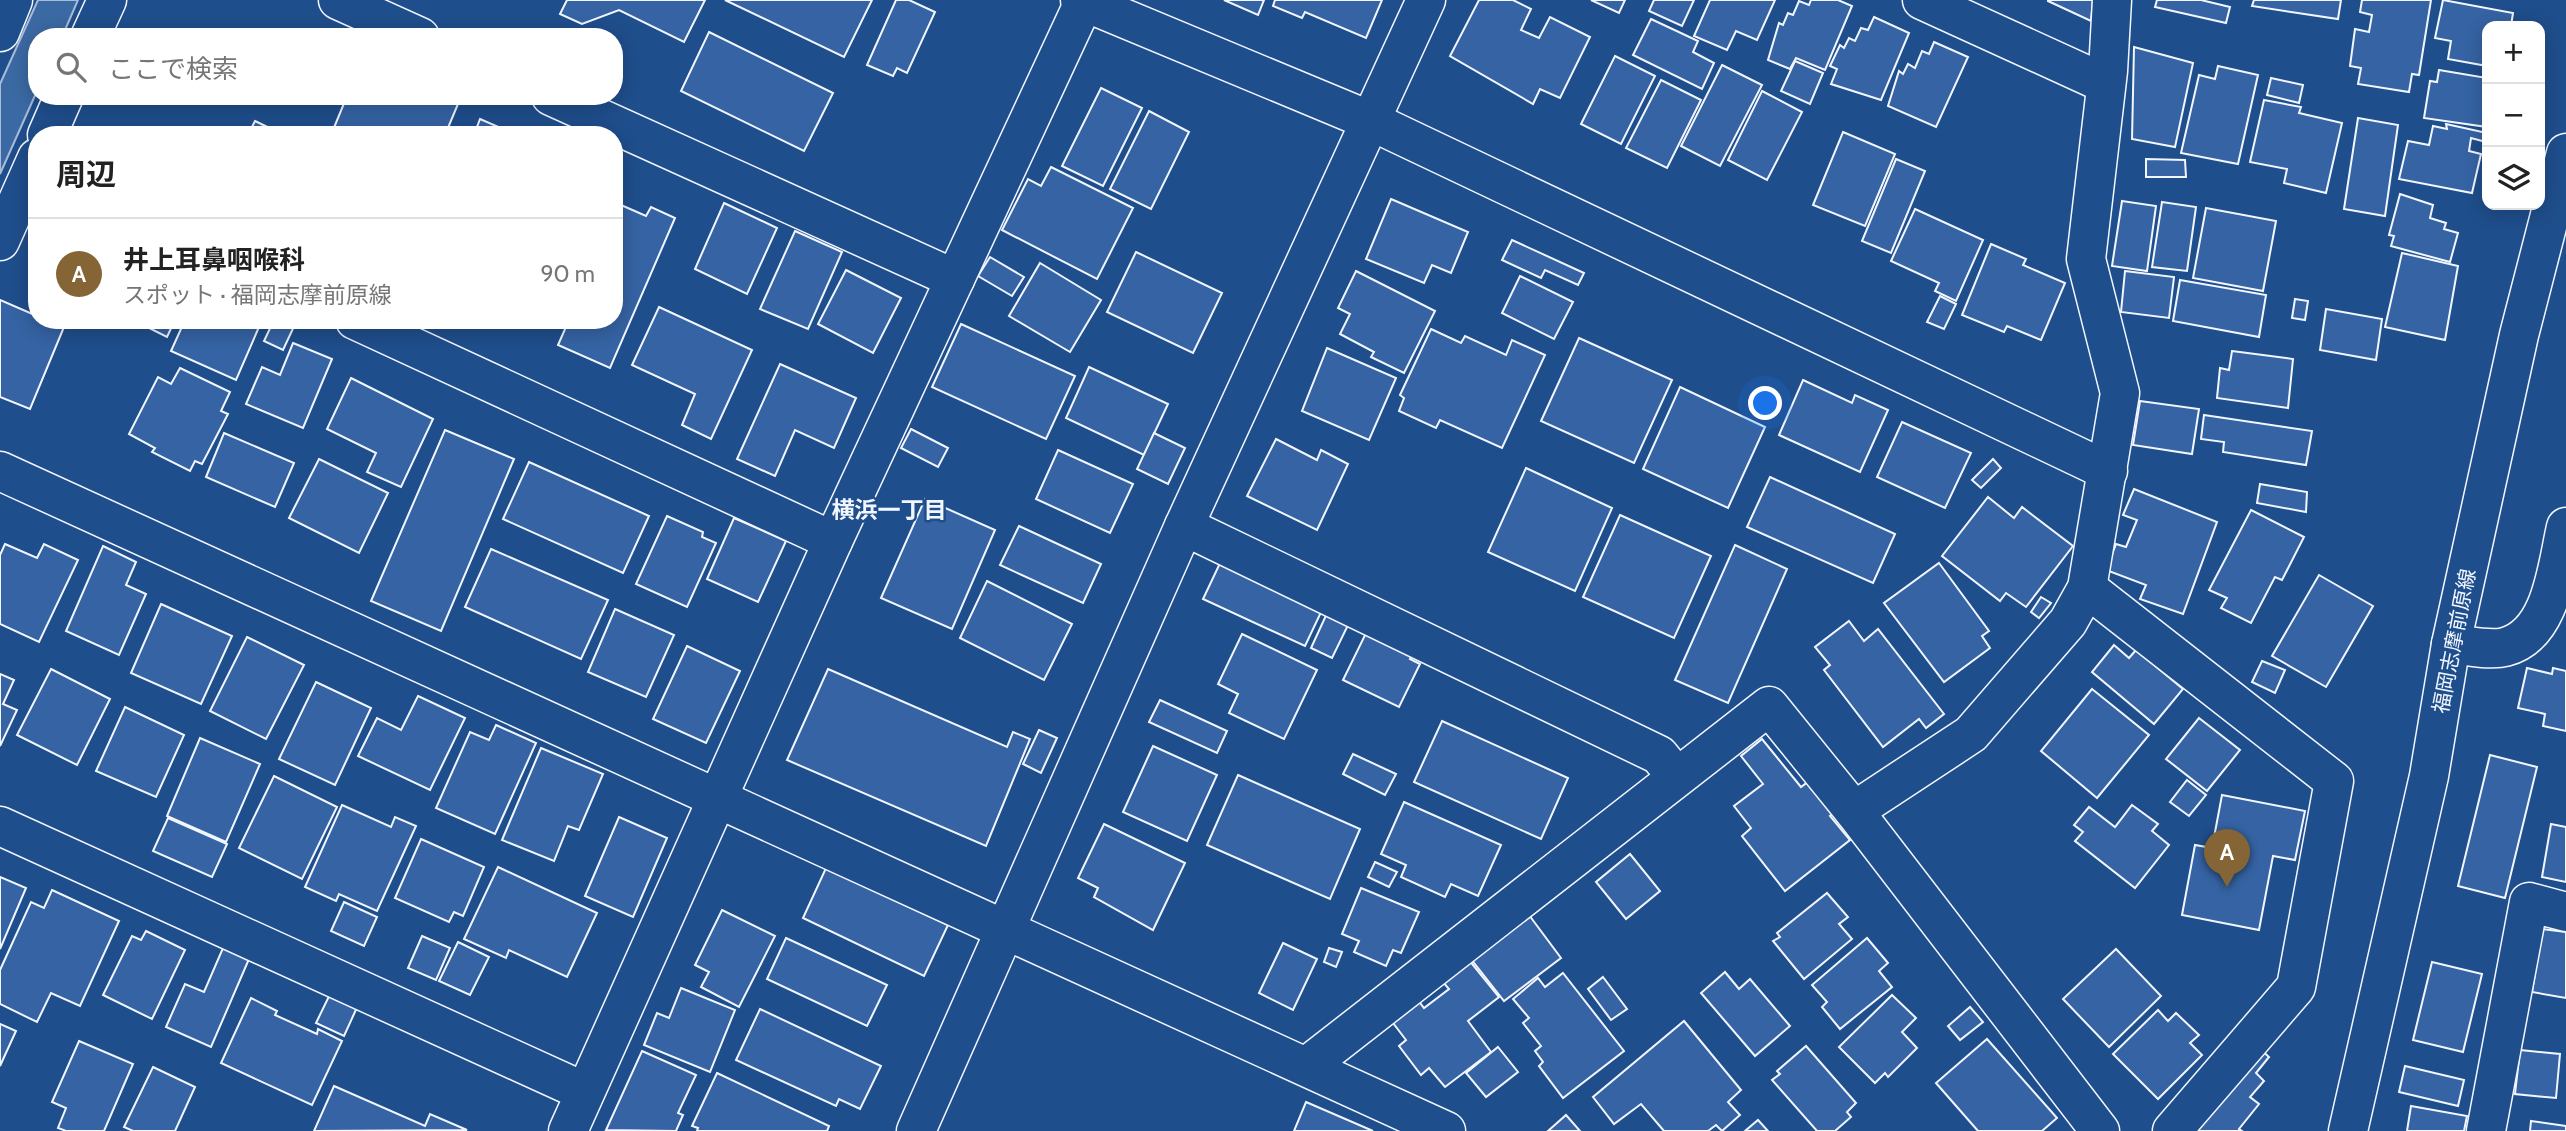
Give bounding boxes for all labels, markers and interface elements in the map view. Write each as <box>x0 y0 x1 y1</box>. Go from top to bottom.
map controls <box>2482 21 2545 210</box>
button: + <box>2482 21 2545 84</box>
search box <box>28 28 623 105</box>
icon: search <box>52 48 90 86</box>
text: ここで検索 <box>108 53 238 85</box>
button: − <box>2482 84 2545 147</box>
button: layers <box>2482 147 2545 210</box>
text: 周辺 <box>56 156 116 193</box>
text: 井上耳鼻咽喉科 <box>123 244 305 276</box>
text: A <box>72 260 86 288</box>
text: 90 m <box>541 260 595 288</box>
text: スポット · 福岡志摩前原線 <box>123 281 392 309</box>
your location <box>1748 386 1782 420</box>
district label: 横浜一丁目 <box>832 496 947 524</box>
street label: 福岡志摩前原線 <box>2428 566 2480 716</box>
pin: A <box>2204 829 2250 887</box>

